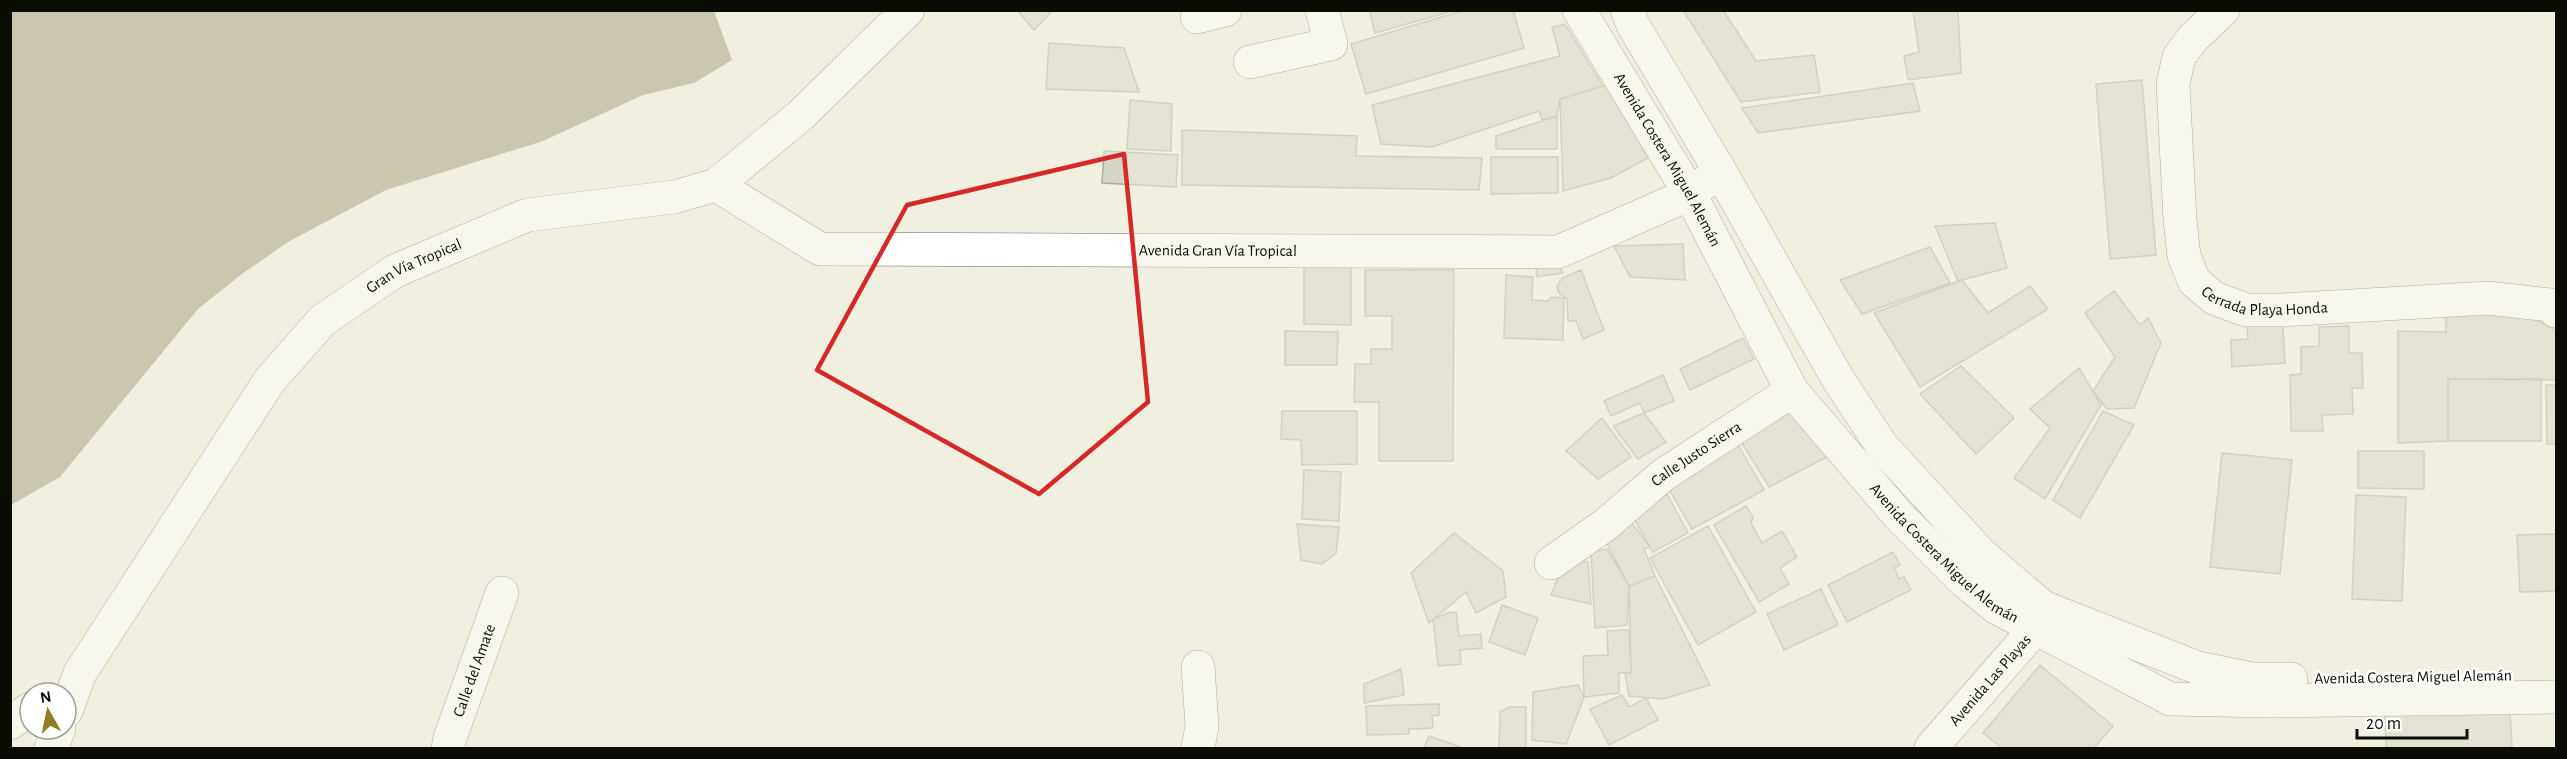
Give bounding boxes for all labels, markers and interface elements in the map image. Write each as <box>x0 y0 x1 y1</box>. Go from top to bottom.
street label: Avenida Costera Miguel Alemán <box>1611 70 1724 249</box>
street label: Gran Vía Tropical <box>363 236 464 296</box>
street label: Avenida Gran Vía Tropical <box>1139 242 1297 259</box>
street label: Cerrada Playa Honda <box>2198 283 2328 319</box>
street label: Calle Justo Sierra <box>1648 418 1744 489</box>
street label: Avenida Costera Miguel Alemán <box>1867 480 2021 626</box>
street label: Calle del Amate <box>450 622 498 719</box>
street label: Avenida Las Playas <box>1946 631 2034 729</box>
street label: Avenida Costera Miguel Alemán <box>2314 667 2512 687</box>
north arrow <box>18 681 78 741</box>
text: N <box>39 688 53 706</box>
scale bar <box>2357 702 2466 740</box>
text: 20 m <box>2366 715 2401 733</box>

